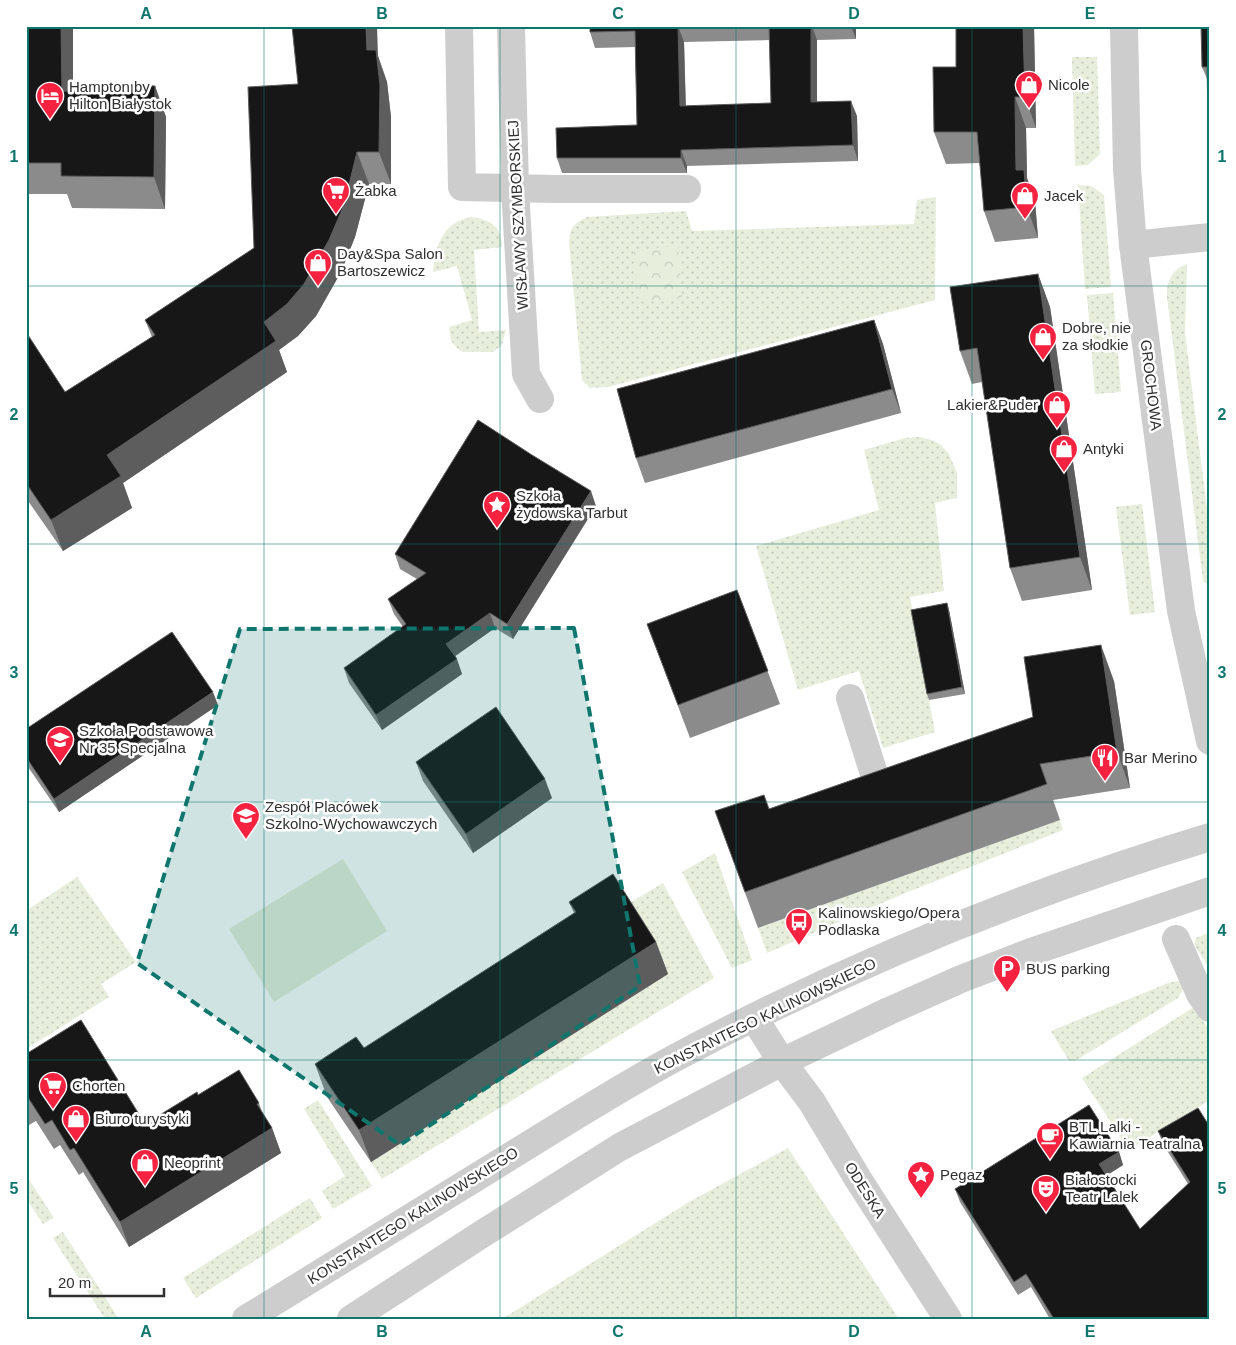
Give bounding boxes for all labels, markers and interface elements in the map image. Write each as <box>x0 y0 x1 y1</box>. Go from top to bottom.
text: A <box>140 5 152 22</box>
text: B <box>376 5 388 22</box>
text: C <box>612 5 624 22</box>
text: D <box>848 5 860 22</box>
text: E <box>1085 5 1096 22</box>
shop icon: Nicole <box>1014 70 1044 109</box>
place label: Nicole <box>1048 76 1090 93</box>
place label: Hampton by Hilton Białystok <box>69 78 172 112</box>
hotel icon: Hampton by Hilton Białystok <box>35 81 65 120</box>
street label: WISŁAWY SZYMBORSKIEJ <box>504 120 531 310</box>
text: 1 <box>10 148 19 165</box>
text: 1 <box>1218 148 1227 165</box>
supermarket icon: Żabka <box>321 176 351 215</box>
shop icon: Jacek <box>1010 181 1040 220</box>
place label: Żabka <box>355 182 397 199</box>
place label: Jacek <box>1044 187 1084 204</box>
place label: Day&Spa Salon Bartoszewicz <box>337 245 443 279</box>
shop icon: Day&Spa Salon Bartoszewicz <box>303 248 333 287</box>
place label: Dobre, nie za słodkie <box>1062 319 1131 353</box>
shop icon: Dobre, nie za słodkie <box>1028 322 1058 361</box>
street label: GROCHOWA <box>1138 339 1165 431</box>
shop icon: Lakier&Puder <box>1042 390 1072 429</box>
place label: Lakier&Puder <box>947 396 1038 413</box>
text: 2 <box>10 406 19 423</box>
text: 2 <box>1218 406 1227 423</box>
shop icon: Antyki <box>1049 434 1079 473</box>
place label: Antyki <box>1083 440 1124 457</box>
place label: Szkoła żydowska Tarbut <box>516 487 628 521</box>
place icon: Szkoła żydowska Tarbut <box>482 490 512 529</box>
text: 3 <box>10 664 19 681</box>
text: 3 <box>1218 664 1227 681</box>
place label: Szkoła Podstawowa Nr 35 Specjalna <box>79 722 214 756</box>
school or university icon: Szkoła Podstawowa Nr 35 Specjalna <box>45 725 75 764</box>
restaurant icon: Bar Merino <box>1090 743 1120 782</box>
place label: Bar Merino <box>1124 749 1197 766</box>
place label: Zespół Placówek Szkolno-Wychowawczych <box>265 798 437 832</box>
school or university icon: Zespół Placówek Szkolno-Wychowawczych <box>231 801 261 840</box>
place label: Kalinowskiego/Opera Podlaska <box>818 904 960 938</box>
bus stop icon: Kalinowskiego/Opera Podlaska <box>784 907 814 946</box>
text: 4 <box>10 922 19 939</box>
text: 4 <box>1218 922 1227 939</box>
street label: KONSTANTEGO KALINOWSKIEGO <box>651 954 879 1077</box>
parking icon: BUS parking <box>992 954 1022 993</box>
place label: BUS parking <box>1026 960 1110 977</box>
supermarket icon: Chorten <box>38 1071 68 1110</box>
place label: Chorten <box>72 1077 125 1094</box>
shop icon: Biuro turystyki <box>61 1104 91 1143</box>
place label: Biuro turystyki <box>95 1110 189 1127</box>
place label: BTL Lalki - Kawiarnia Teatralna <box>1069 1118 1201 1152</box>
cafe icon: BTL Lalki - Kawiarnia Teatralna <box>1035 1121 1065 1160</box>
street label: KONSTANTEGO KALINOWSKIEGO <box>304 1144 521 1288</box>
shop icon: Neoprint <box>130 1148 160 1187</box>
place label: Neoprint <box>164 1154 222 1171</box>
street label: ODESKA <box>842 1159 889 1221</box>
place icon: Pegaz <box>906 1160 936 1199</box>
place label: Pegaz <box>940 1166 983 1183</box>
place label: Białostocki Teatr Lalek <box>1065 1171 1139 1205</box>
theatre icon: Białostocki Teatr Lalek <box>1031 1174 1061 1213</box>
text: 5 <box>10 1180 19 1197</box>
text: 5 <box>1218 1180 1227 1197</box>
scale bar <box>50 1265 164 1297</box>
text: 20 m <box>58 1274 91 1291</box>
text: A <box>140 1323 152 1340</box>
text: B <box>376 1323 388 1340</box>
text: C <box>612 1323 624 1340</box>
text: D <box>848 1323 860 1340</box>
text: E <box>1085 1323 1096 1340</box>

